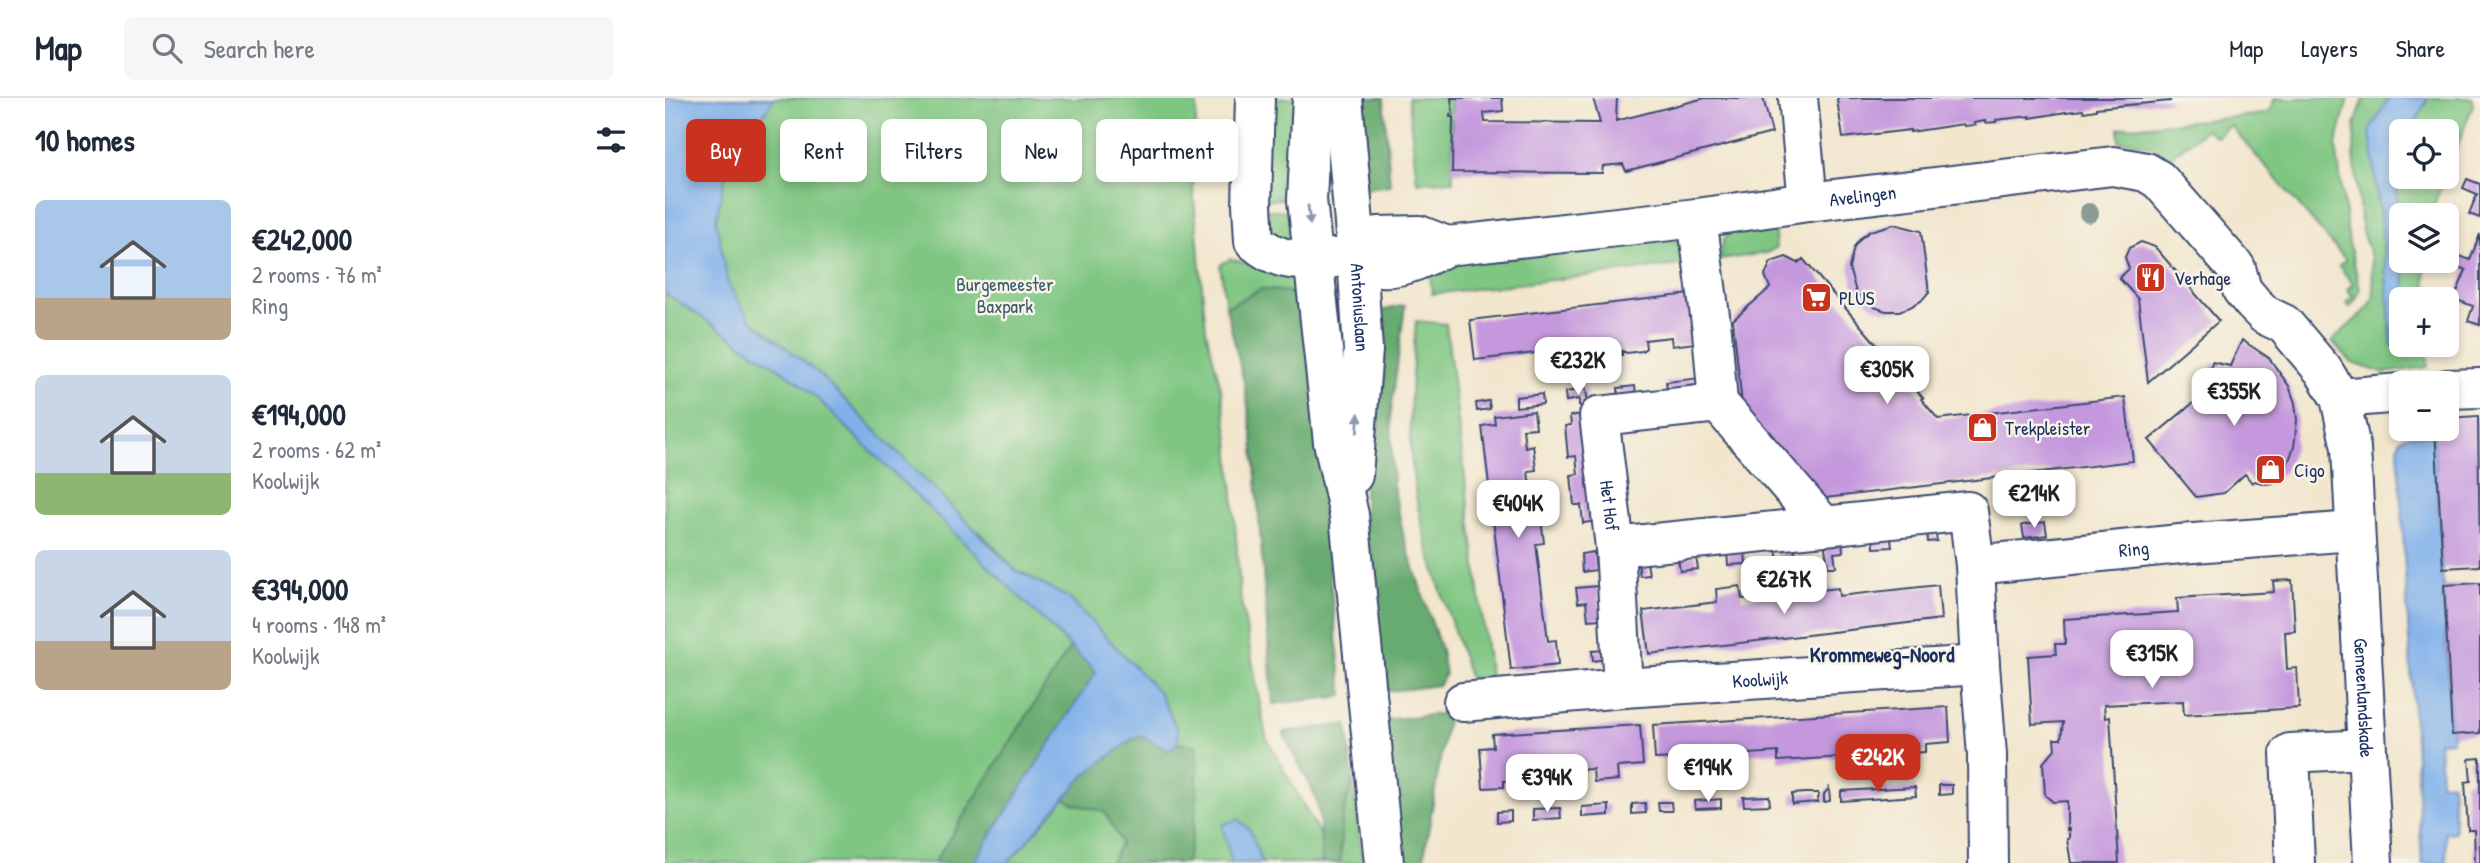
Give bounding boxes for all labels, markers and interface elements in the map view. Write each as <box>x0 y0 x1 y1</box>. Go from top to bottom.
search box <box>124 17 614 80</box>
text: Map <box>35 26 82 70</box>
icon: search <box>148 29 186 67</box>
text: Search here <box>204 31 315 66</box>
text: Map <box>2229 32 2263 64</box>
text: Layers <box>2301 32 2358 64</box>
text: Share <box>2396 32 2445 64</box>
chip: Buy <box>686 119 766 182</box>
chip: Rent <box>780 119 867 182</box>
chip: Filters <box>881 119 987 182</box>
chip: New <box>1001 119 1082 182</box>
chip: Apartment <box>1096 119 1238 182</box>
map controls <box>2389 119 2459 441</box>
button: locate <box>2389 119 2459 189</box>
text: 10 homes <box>35 120 135 160</box>
icon: filters <box>592 121 630 159</box>
street label: Avelingen <box>1828 179 1897 212</box>
button: layers <box>2389 203 2459 273</box>
one-way arrow <box>1304 204 1315 226</box>
text: €242,000 <box>252 219 352 259</box>
icon: home <box>91 228 175 312</box>
text: 2 rooms · 76 m² <box>252 259 382 290</box>
restaurant icon: Verhage <box>2134 261 2168 295</box>
street label: Antoniuslaan <box>1344 262 1376 352</box>
place label: Verhage <box>2174 265 2231 291</box>
park label: Burgemeester Baxpark <box>956 271 1054 319</box>
supermarket icon: PLUS <box>1799 281 1833 315</box>
place label: PLUS <box>1839 285 1875 311</box>
button: + <box>2389 287 2459 357</box>
text: Ring <box>252 290 288 321</box>
pin: €232K <box>1529 338 1627 397</box>
text: €232K <box>1551 344 1605 375</box>
pin: €305K <box>1838 346 1936 406</box>
text: €305K <box>1860 353 1914 384</box>
pin: €355K <box>2185 368 2283 428</box>
button: − <box>2389 371 2459 441</box>
text: €355K <box>2208 375 2260 406</box>
text: €194,000 <box>252 394 346 434</box>
icon: home <box>91 403 175 487</box>
shop icon: Trekpleister <box>1965 411 1999 445</box>
one-way arrow <box>1353 412 1364 434</box>
place label: Trekpleister <box>2005 415 2091 441</box>
text: 2 rooms · 62 m² <box>252 434 381 465</box>
shop icon: Cigo <box>2254 453 2288 487</box>
place label: Cigo <box>2294 457 2325 483</box>
text: Koolwijk <box>252 465 319 496</box>
pin: €214K <box>1985 470 2083 530</box>
text: €214K <box>2009 477 2059 508</box>
street label: Het Hof <box>1594 479 1626 533</box>
pin: €404K <box>1469 480 1567 540</box>
text: €404K <box>1493 487 1543 518</box>
street label: Ring <box>2118 534 2150 563</box>
pin: €267K <box>1735 556 1833 616</box>
text: €267K <box>1757 563 1811 594</box>
text: €394,000 <box>252 569 349 609</box>
icon: home <box>91 578 175 662</box>
text: 4 rooms · 148 m² <box>252 609 386 640</box>
pin: €315K <box>2103 630 2201 690</box>
text: €315K <box>2126 637 2178 668</box>
street label: Gemeenlandskade <box>2348 637 2380 758</box>
text: Koolwijk <box>252 640 319 671</box>
district label: Krommeweg-Noord <box>1810 640 1955 670</box>
street label: Koolwijk <box>1731 664 1789 694</box>
pin: €242K <box>1829 734 1927 794</box>
text: €242K <box>1851 741 1905 772</box>
pin: €194K <box>1659 744 1757 804</box>
text: €194K <box>1684 751 1732 782</box>
pin: €394K <box>1498 754 1596 814</box>
text: €394K <box>1522 761 1572 792</box>

